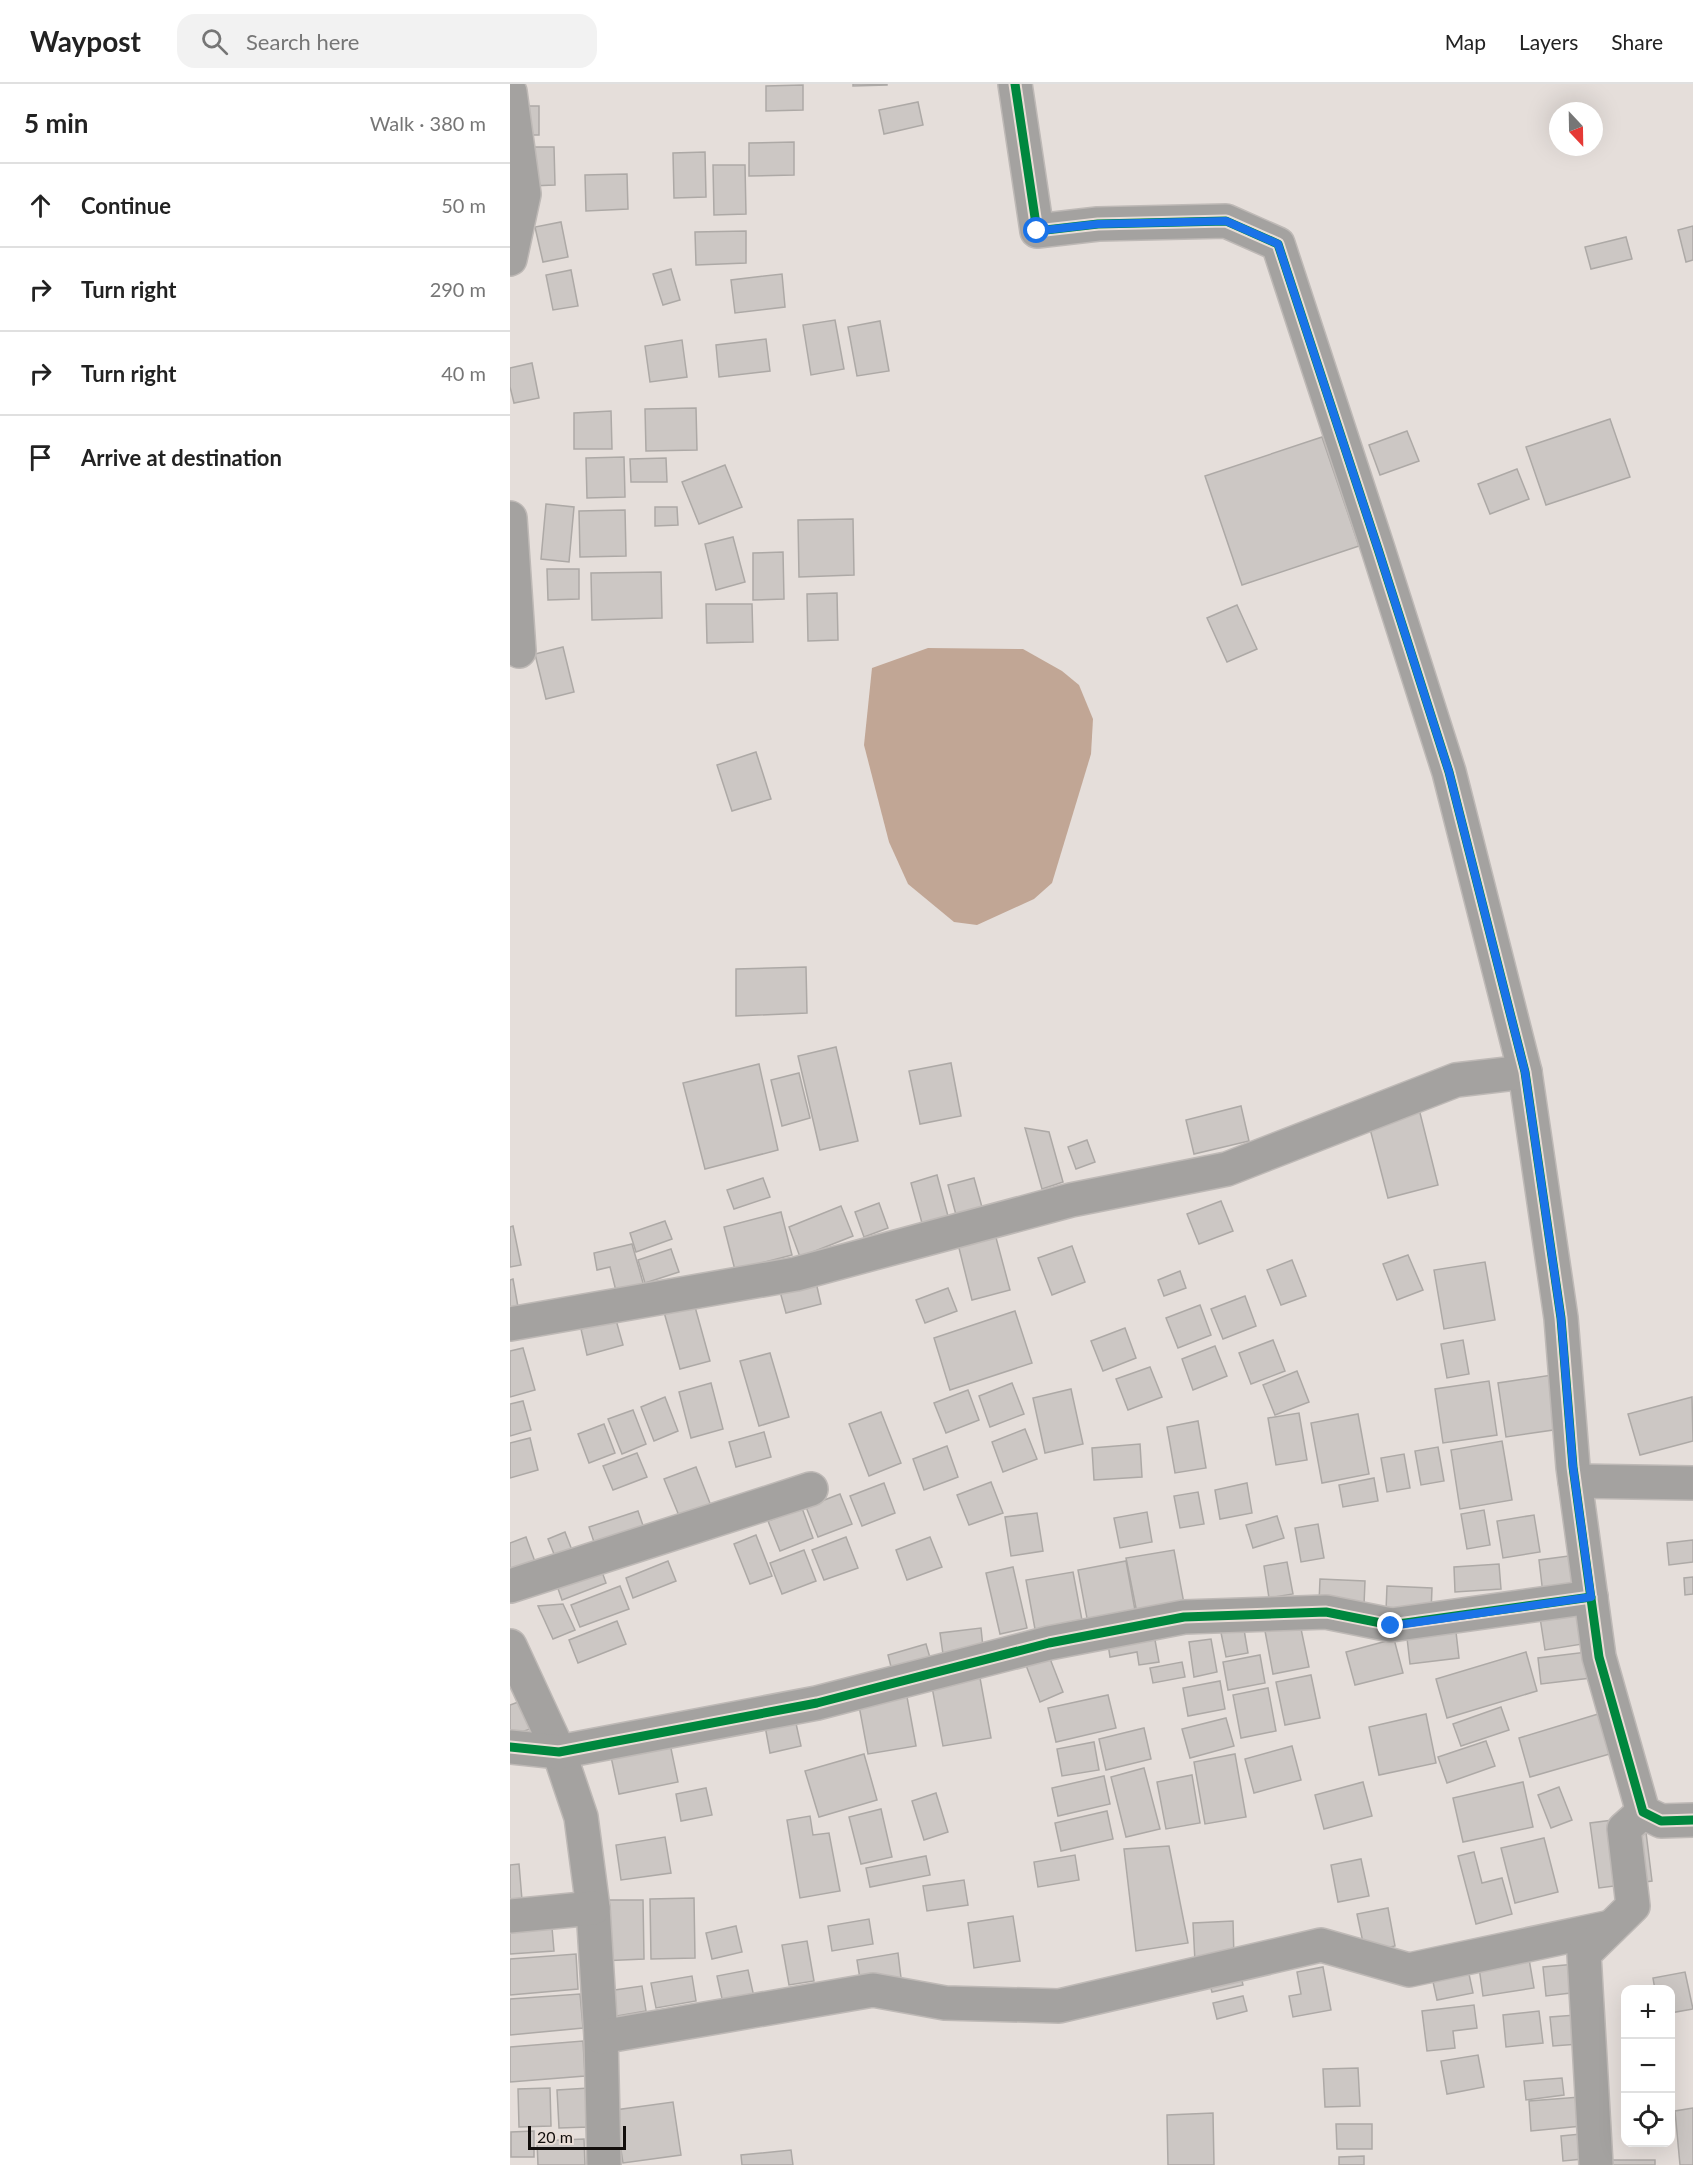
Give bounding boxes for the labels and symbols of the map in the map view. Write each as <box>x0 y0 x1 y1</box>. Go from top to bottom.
north arrow <box>1549 102 1603 156</box>
route start <box>1023 217 1049 243</box>
route end <box>1377 1612 1403 1638</box>
scale bar <box>528 2123 626 2150</box>

